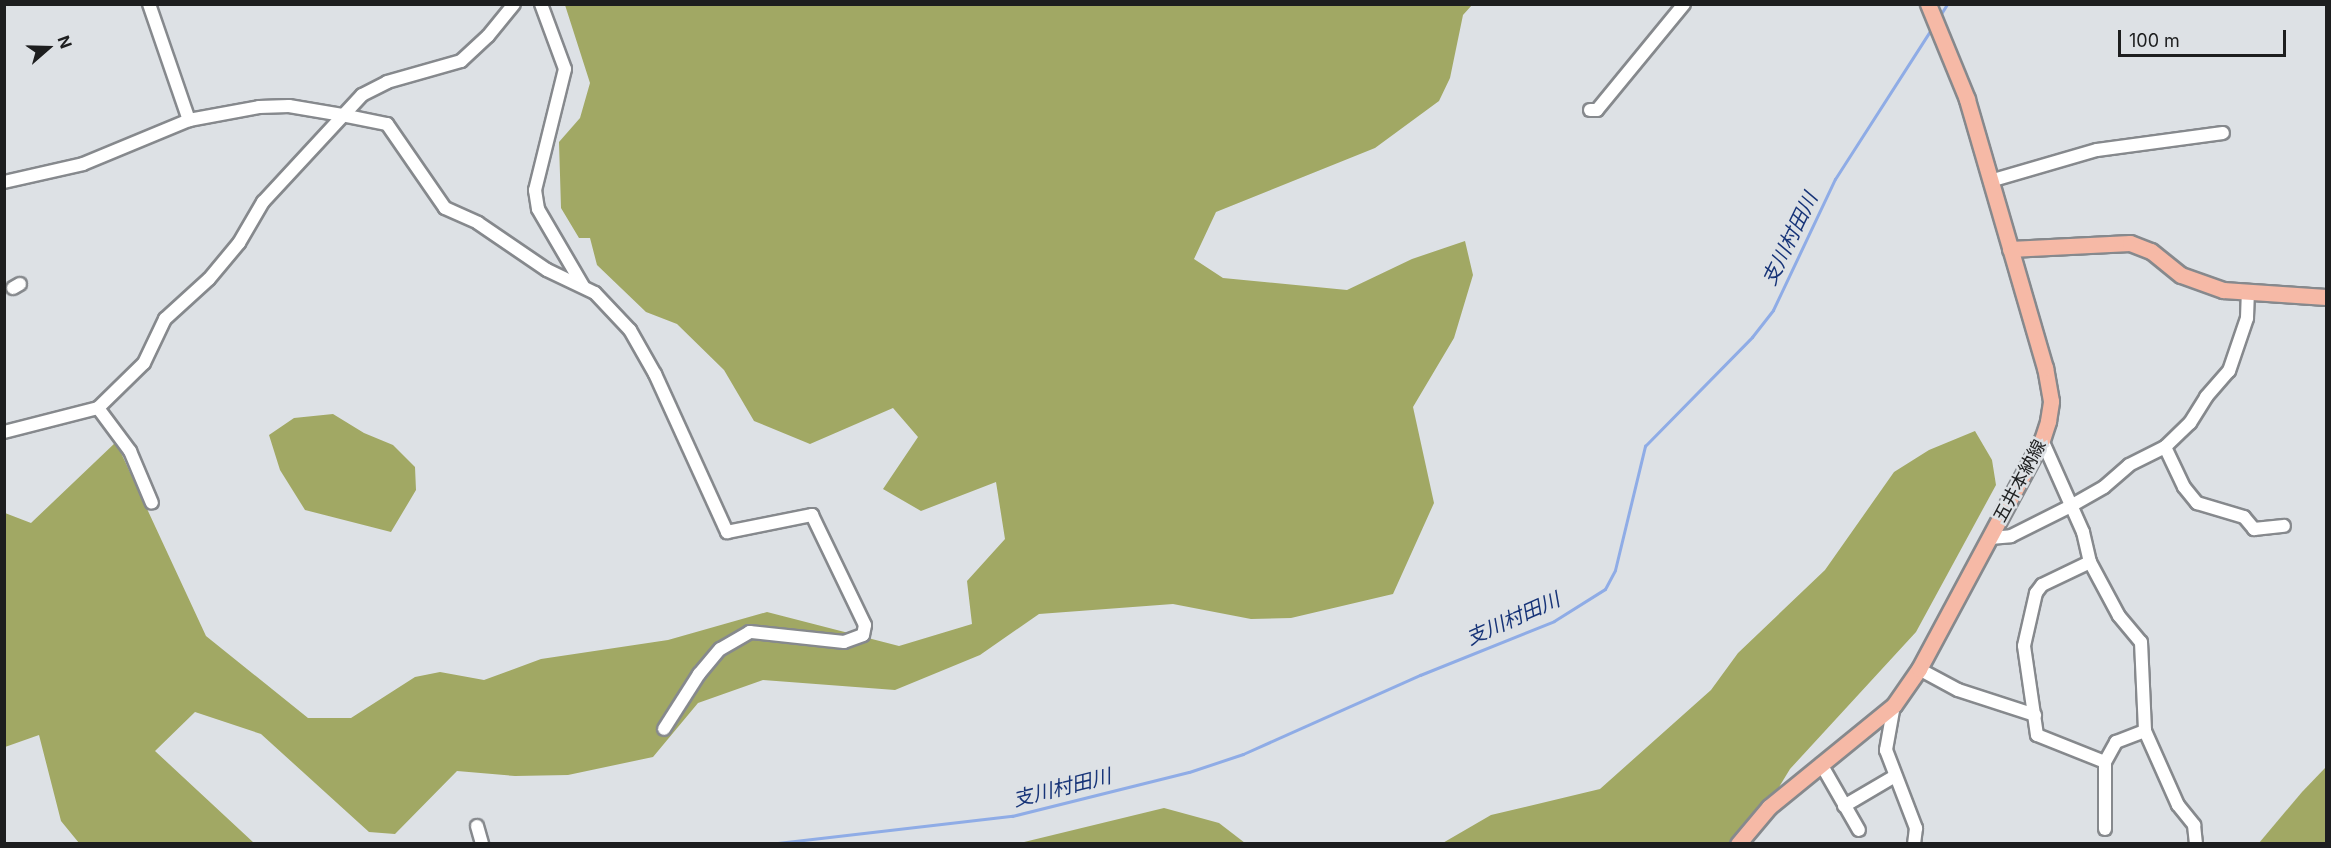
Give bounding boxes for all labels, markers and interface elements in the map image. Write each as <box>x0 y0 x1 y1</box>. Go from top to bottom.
north arrow <box>18 18 78 78</box>
scale bar <box>2121 18 2289 56</box>
text: 100 m <box>2129 30 2180 51</box>
text: N <box>53 33 76 51</box>
water label: 支川村田川 <box>1757 189 1823 289</box>
street label: 五井本納線 <box>1989 436 2051 526</box>
water label: 支川村田川 <box>1462 588 1564 650</box>
water label: 支川村田川 <box>1011 764 1113 812</box>

